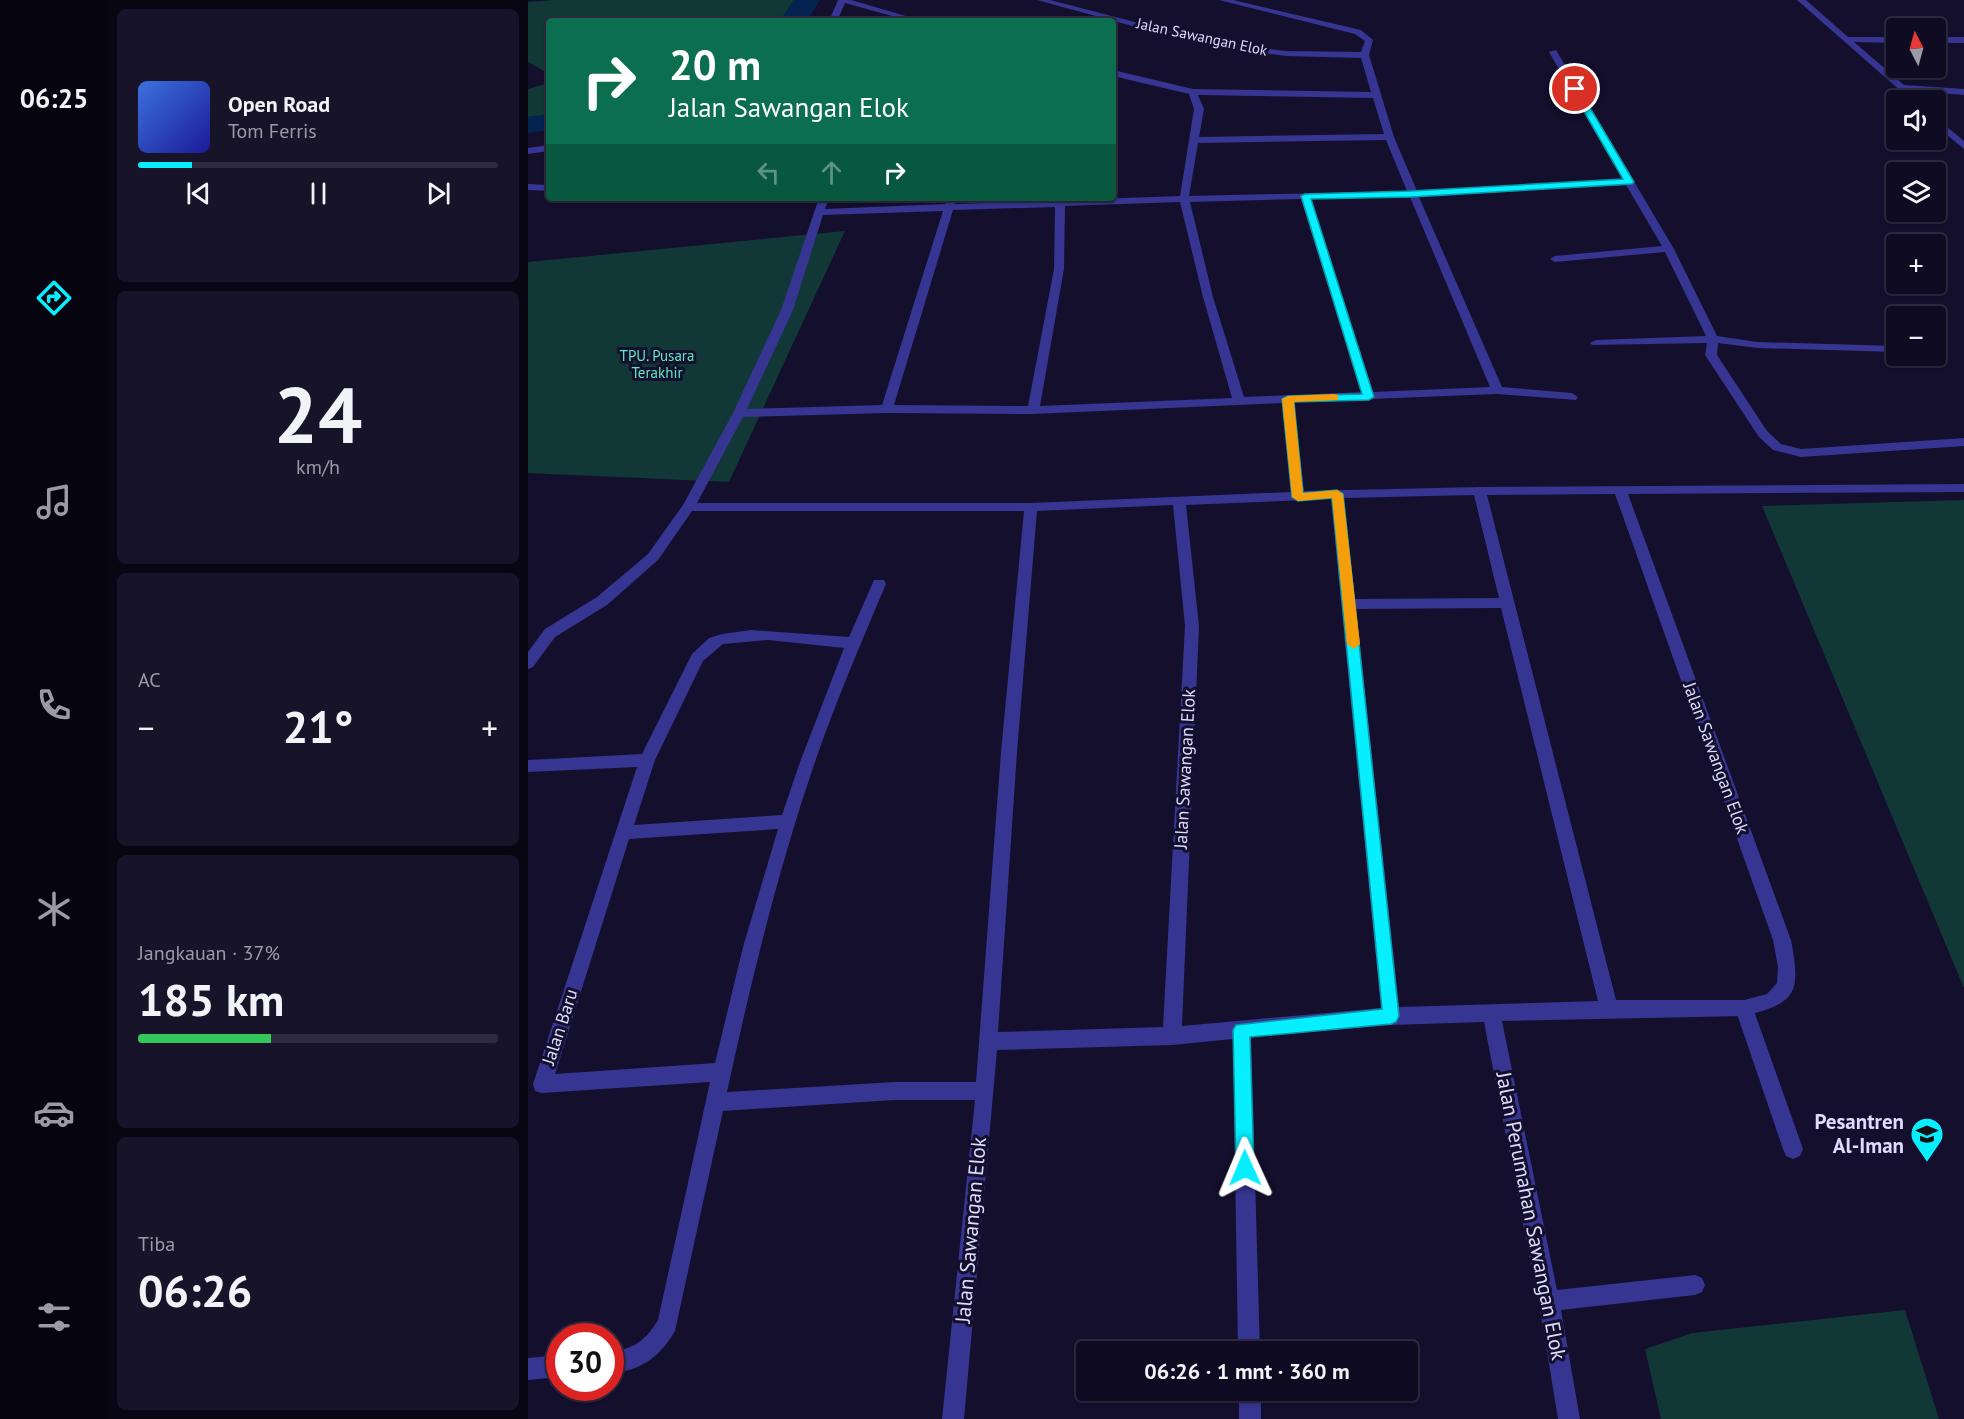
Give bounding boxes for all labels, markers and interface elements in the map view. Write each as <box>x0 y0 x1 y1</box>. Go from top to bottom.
street label: Jalan Sawangan Elok <box>1134 13 1270 60</box>
north arrow <box>1886 18 1946 78</box>
map controls <box>1886 18 1946 366</box>
text: 20 m <box>669 37 761 92</box>
icon: right <box>570 42 648 120</box>
pin <box>1549 63 1600 114</box>
icon: arrive <box>1558 72 1591 105</box>
text: 06:25 <box>20 81 88 115</box>
text: Open Road <box>228 90 330 118</box>
text: Jalan Sawangan Elok <box>669 90 909 124</box>
button: sound <box>1886 90 1946 150</box>
text: Tom Ferris <box>228 118 317 144</box>
icon: left <box>752 156 785 189</box>
icon: ahead <box>815 156 848 189</box>
icon: right <box>878 156 911 189</box>
button: layers <box>1886 162 1946 222</box>
icon: previous <box>182 177 215 210</box>
icon: pause <box>302 177 335 210</box>
icon: next <box>422 177 455 210</box>
button: + <box>1886 234 1946 294</box>
icon: directions <box>33 277 75 319</box>
button: − <box>1886 306 1946 366</box>
park label: TPU. Pusara Terakhir <box>620 346 694 382</box>
text: 24 <box>274 364 362 465</box>
text: km/h <box>296 454 340 480</box>
icon: music <box>33 481 75 523</box>
text: AC <box>138 667 161 693</box>
street label: Jalan Sawangan Elok <box>1678 678 1755 837</box>
icon: phone <box>33 684 75 726</box>
street label: Jalan Sawangan Elok <box>1169 688 1200 850</box>
text: 21° <box>283 697 353 755</box>
text: − <box>138 706 155 749</box>
text: + <box>481 706 498 749</box>
icon: climate <box>33 888 75 930</box>
text: Jangkauan · 37% <box>138 940 280 966</box>
text: 185 km <box>138 970 284 1028</box>
street label: Jalan Baru <box>536 986 583 1069</box>
street label: Jalan Perumahan Sawangan Elok <box>1490 1068 1573 1362</box>
icon: car <box>33 1092 75 1134</box>
place label: Pesantren Al-Iman <box>1815 1108 1904 1159</box>
school or university icon: Pesantren Al-Iman <box>1909 1116 1945 1163</box>
street label: Jalan Sawangan Elok <box>949 1136 992 1325</box>
position arrow <box>1213 1136 1277 1200</box>
text: Tiba <box>138 1231 175 1257</box>
text: 06:26 <box>138 1261 252 1319</box>
icon: filters <box>33 1296 75 1338</box>
speed limit sign: 30 <box>546 1323 624 1401</box>
text: 06:26 · 1 mnt · 360 m <box>1144 1357 1350 1385</box>

